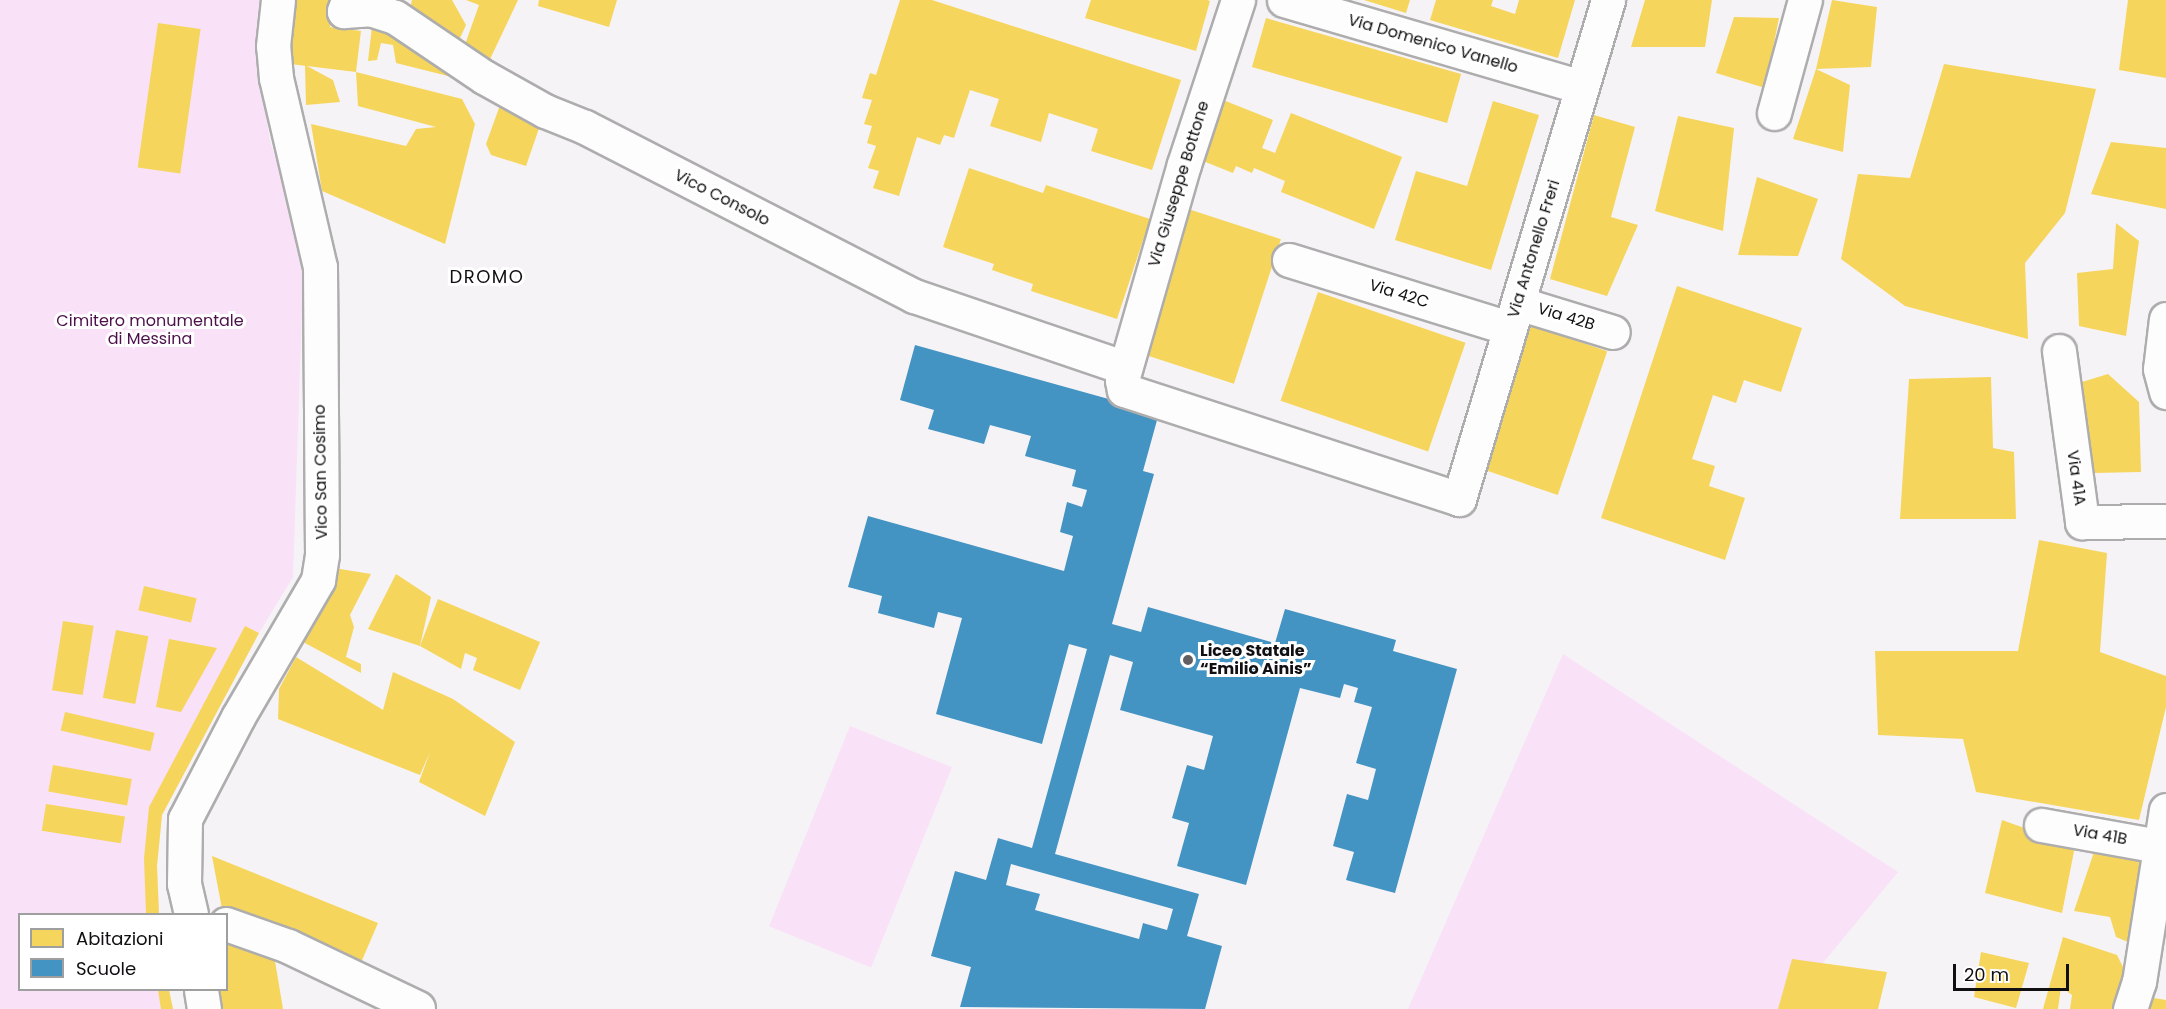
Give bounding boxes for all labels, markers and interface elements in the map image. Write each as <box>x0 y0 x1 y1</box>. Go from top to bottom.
street label: Via Domenico Vanello <box>1346 11 1520 77</box>
street label: Via Giuseppe Bottone <box>1145 99 1213 269</box>
street label: Vico Consolo <box>671 166 773 230</box>
street label: Via Antonello Freri <box>1504 178 1564 320</box>
district label: DROMO <box>450 266 524 288</box>
street label: Via 42C <box>1367 276 1431 312</box>
street label: Via 42B <box>1535 299 1597 335</box>
park label: Cimitero monumentale di Messina <box>56 311 244 349</box>
street label: Vico San Cosimo <box>310 404 332 540</box>
street label: Via 41A <box>2063 449 2089 507</box>
place label: Liceo Statale “Emilio Ainis” <box>1200 641 1312 679</box>
marker: Liceo Statale “Emilio Ainis” <box>1181 653 1195 667</box>
street label: Via 41B <box>2071 821 2129 849</box>
legend <box>18 913 228 991</box>
text: Abitazioni <box>76 926 164 951</box>
scale bar <box>1956 952 2072 990</box>
text: Scuole <box>76 956 136 981</box>
text: 20 m <box>1964 962 2009 987</box>

